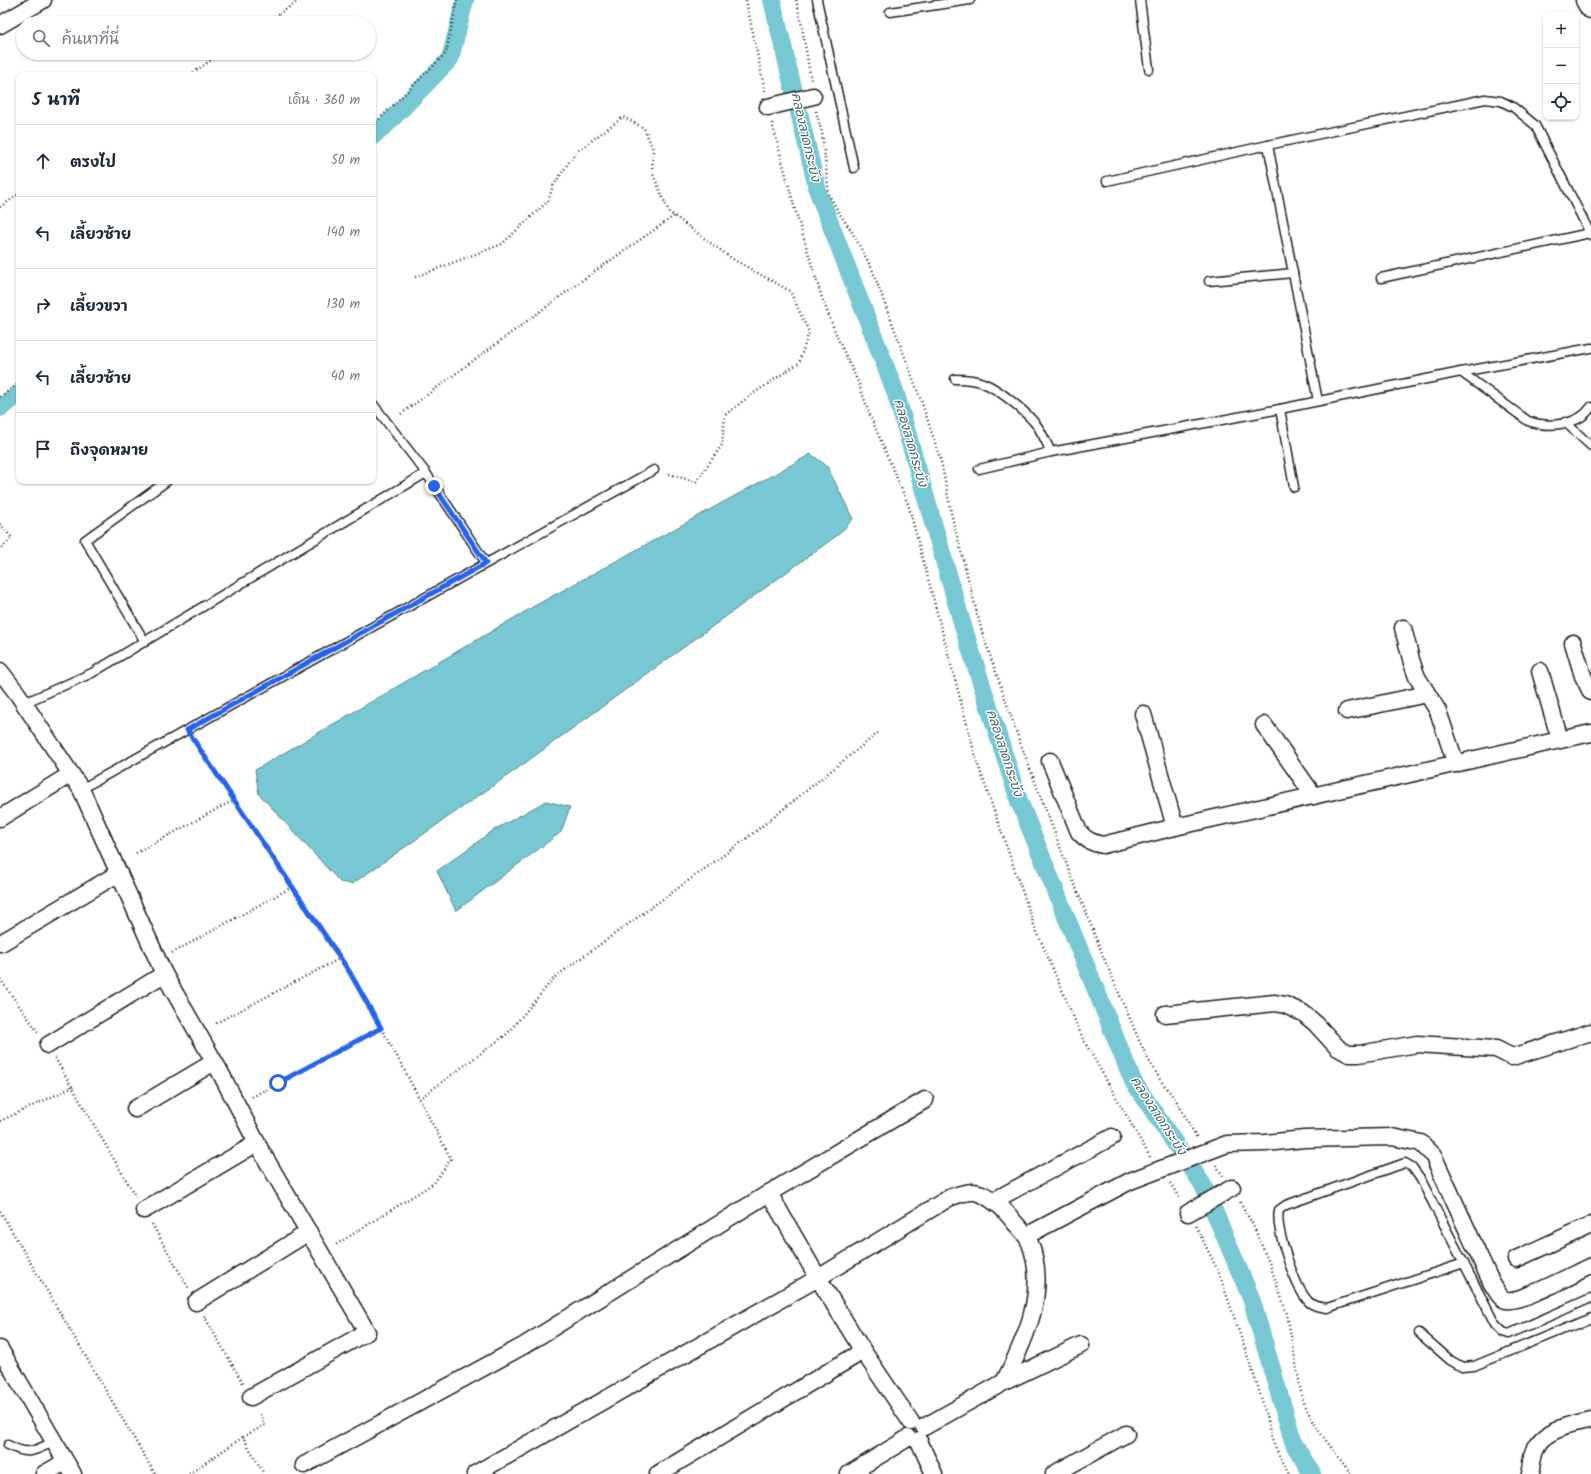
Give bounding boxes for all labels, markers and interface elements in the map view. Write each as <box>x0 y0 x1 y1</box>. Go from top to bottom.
map controls <box>1543 12 1579 120</box>
button: + <box>1543 12 1579 48</box>
search box <box>16 16 376 60</box>
icon: search <box>30 27 52 49</box>
text: ค้นหาที่นี่ <box>62 28 119 52</box>
button: − <box>1543 48 1579 84</box>
button: locate <box>1543 84 1579 120</box>
text: 5 นาที <box>32 87 80 114</box>
text: เดิน · 360 m <box>288 90 360 111</box>
water label: คลองลาดกระบัง <box>785 91 826 185</box>
icon: ahead <box>32 150 54 172</box>
text: 50 m <box>331 150 360 171</box>
text: ตรงไป <box>70 151 116 175</box>
icon: left <box>32 222 54 244</box>
text: 140 m <box>327 222 360 243</box>
text: เลี้ยวซ้าย <box>70 223 131 247</box>
icon: right <box>32 294 54 316</box>
text: 130 m <box>326 294 360 315</box>
text: เลี้ยวขวา <box>70 295 128 319</box>
icon: left <box>32 366 54 388</box>
text: 40 m <box>331 366 360 387</box>
text: เลี้ยวซ้าย <box>70 367 131 391</box>
water label: คลองลาดกระบัง <box>887 397 933 491</box>
icon: arrive <box>32 438 54 460</box>
text: ถึงจุดหมาย <box>70 439 148 463</box>
route end <box>425 477 443 495</box>
water label: คลองลาดกระบัง <box>980 707 1029 801</box>
water label: คลองลาดกระบัง <box>1125 1072 1192 1161</box>
route start <box>269 1074 287 1092</box>

